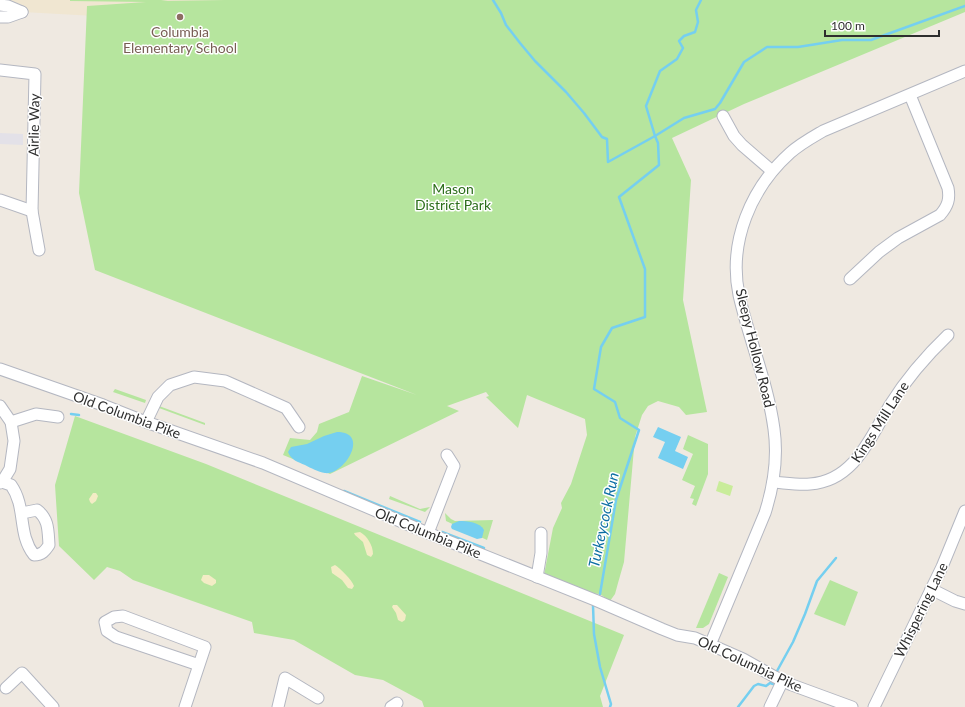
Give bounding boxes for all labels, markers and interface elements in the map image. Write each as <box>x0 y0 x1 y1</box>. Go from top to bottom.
marker: Columbia Elementary School <box>175 12 185 22</box>
scale bar <box>825 12 939 38</box>
text: 100 m <box>831 18 865 33</box>
place label: Columbia Elementary School <box>123 23 237 56</box>
street label: Airlie Way <box>24 93 43 157</box>
park label: Mason District Park <box>415 180 492 213</box>
street label: Sleepy Hollow Road <box>732 287 778 409</box>
street label: Kings Mill Lane <box>847 378 912 465</box>
street label: Old Columbia Pike <box>71 387 183 442</box>
water label: Turkeycock Run <box>584 470 622 569</box>
street label: Old Columbia Pike <box>373 503 484 562</box>
street label: Whispering Lane <box>890 560 951 660</box>
street label: Old Columbia Pike <box>695 632 805 695</box>

